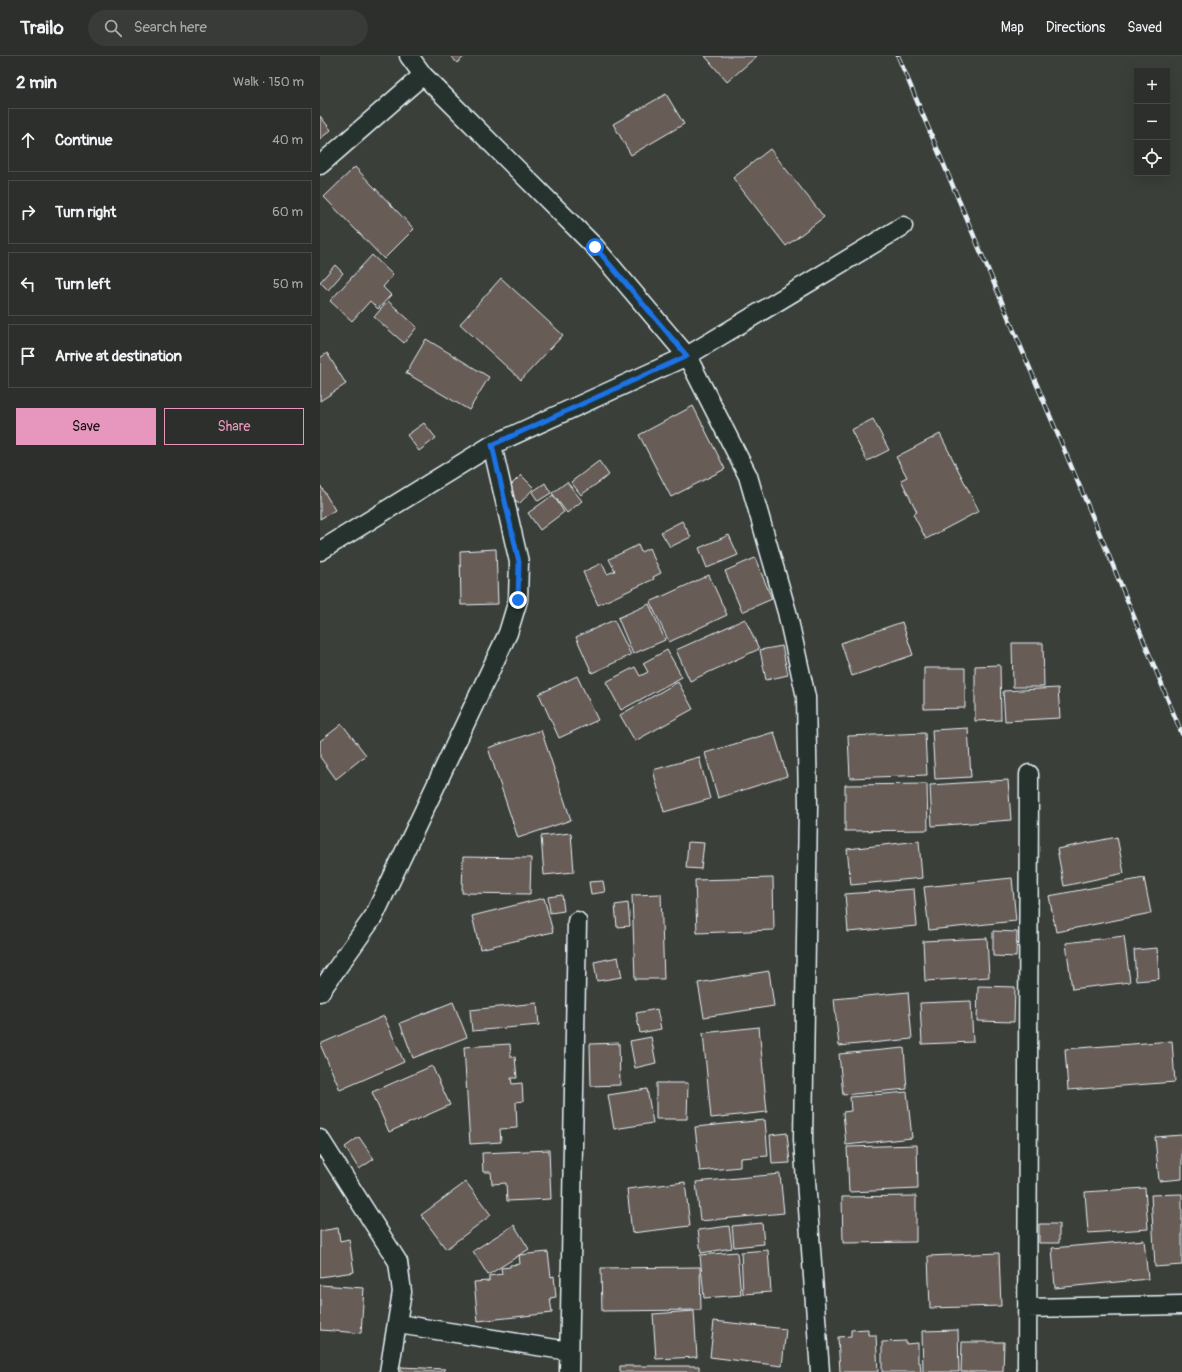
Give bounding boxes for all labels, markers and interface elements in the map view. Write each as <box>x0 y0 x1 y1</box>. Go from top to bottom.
search box <box>88 10 368 46</box>
text: Trailo <box>20 16 64 40</box>
icon: search <box>102 17 124 39</box>
text: Search here <box>134 18 207 37</box>
text: Map <box>1001 19 1024 36</box>
text: Directions <box>1046 19 1105 36</box>
text: Saved <box>1127 19 1162 36</box>
map controls <box>1134 68 1170 176</box>
button: + <box>1134 68 1170 104</box>
text: 2 min <box>16 72 57 93</box>
text: Walk · 150 m <box>233 74 304 90</box>
button: − <box>1134 104 1170 140</box>
icon: ahead <box>17 129 39 151</box>
text: Continue <box>55 131 113 150</box>
text: 40 m <box>272 132 303 148</box>
button: locate <box>1134 140 1170 176</box>
icon: right <box>17 201 39 223</box>
text: Turn right <box>55 203 116 222</box>
text: 60 m <box>272 204 303 220</box>
route start <box>586 238 604 256</box>
icon: left <box>17 273 39 295</box>
text: Turn left <box>55 275 111 294</box>
text: 50 m <box>273 276 303 292</box>
icon: arrive <box>17 345 39 367</box>
text: Arrive at destination <box>55 347 182 366</box>
button: Save <box>16 408 156 445</box>
button: Share <box>164 408 304 445</box>
route end <box>509 591 527 609</box>

